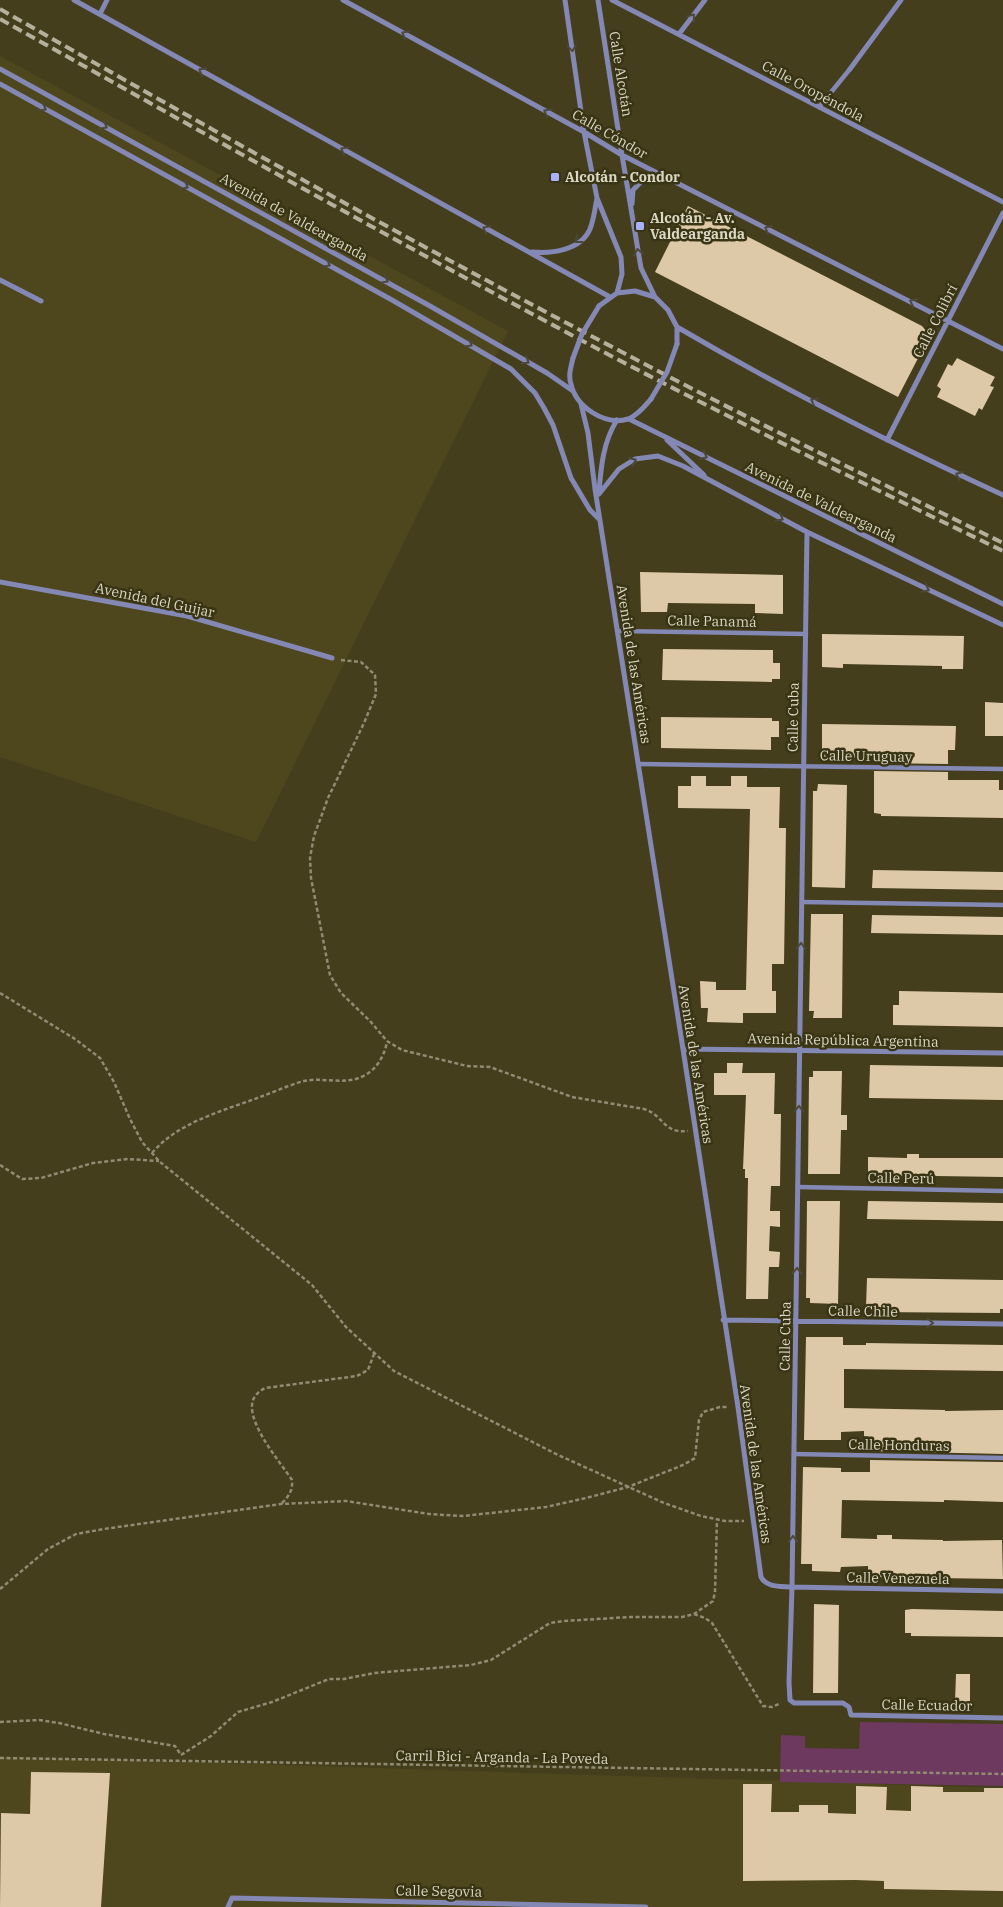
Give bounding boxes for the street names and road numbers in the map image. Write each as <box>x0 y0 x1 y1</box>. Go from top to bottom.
street label: Calle Alcotán <box>605 30 637 118</box>
street label: Calle Oropéndola <box>759 56 868 126</box>
street label: Calle Cóndor <box>569 105 652 163</box>
street label: Avenida de Valdearganda <box>217 169 372 265</box>
street label: Calle Colibrí <box>909 281 961 361</box>
street label: Avenida de Valdearganda <box>742 457 900 547</box>
street label: Avenida del Guijar <box>94 579 217 622</box>
street label: Avenida de las Américas <box>613 583 655 745</box>
street label: Calle Panamá <box>667 611 757 631</box>
street label: Calle Cuba <box>783 682 803 752</box>
street label: Calle Uruguay <box>820 746 913 766</box>
street label: Avenida de las Américas <box>675 983 717 1145</box>
street label: Avenida República Argentina <box>747 1029 939 1051</box>
street label: Calle Perú <box>867 1168 935 1188</box>
street label: Calle Cuba <box>775 1301 795 1371</box>
street label: Calle Chile <box>828 1301 898 1321</box>
street label: Avenida de las Américas <box>736 1383 776 1545</box>
street label: Calle Honduras <box>848 1435 950 1455</box>
street label: Calle Venezuela <box>846 1568 950 1588</box>
street label: Calle Ecuador <box>881 1695 973 1715</box>
street label: Carril Bici - Arganda - La Poveda <box>395 1746 609 1768</box>
street label: Calle Segovia <box>396 1881 483 1901</box>

